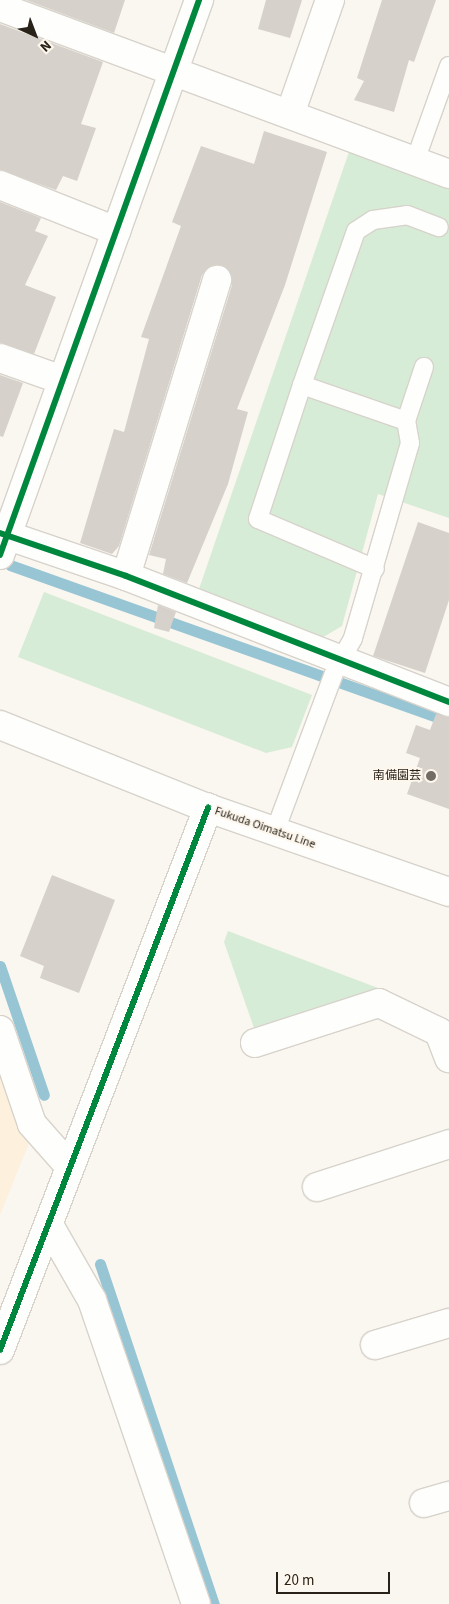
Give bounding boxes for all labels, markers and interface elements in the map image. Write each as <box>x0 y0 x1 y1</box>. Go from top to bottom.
north arrow <box>10 10 60 60</box>
text: N <box>35 35 55 56</box>
place label: 南備園芸 <box>373 769 421 783</box>
marker: 南備園芸 <box>425 770 437 782</box>
street label: Fukuda Oimatsu Line <box>213 804 317 852</box>
scale bar <box>279 1562 393 1594</box>
text: 20 m <box>284 1570 314 1591</box>

